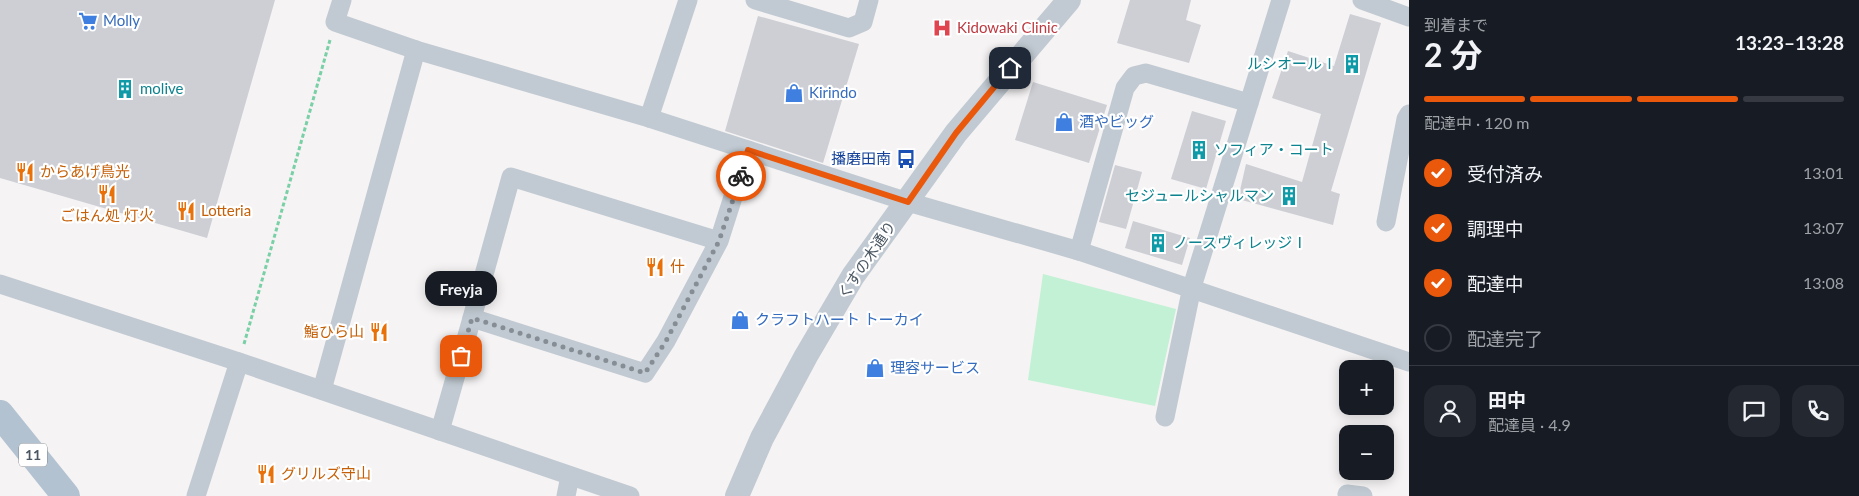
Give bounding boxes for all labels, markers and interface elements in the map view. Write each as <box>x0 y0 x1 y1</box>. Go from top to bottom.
supermarket icon: Molly <box>77 10 99 32</box>
place label: Molly <box>103 11 140 29</box>
text: 到着まで <box>1424 15 1488 34</box>
hospital icon: Kidowaki Clinic <box>931 17 953 39</box>
place label: Kidowaki Clinic <box>957 18 1058 36</box>
text: 13:23–13:28 <box>1735 31 1844 54</box>
text: 2 分 <box>1424 35 1482 74</box>
pin <box>989 47 1031 89</box>
building icon: ルシオールⅠ <box>1341 53 1363 75</box>
icon: home <box>996 54 1024 82</box>
place label: ルシオールⅠ <box>1247 54 1337 72</box>
building icon: molive <box>114 78 136 100</box>
place label: molive <box>140 79 184 97</box>
shop icon: Kirindo <box>783 82 805 104</box>
place label: Kirindo <box>809 83 857 101</box>
shop icon: 酒やビッグ <box>1053 111 1075 133</box>
place label: 酒やビッグ <box>1079 112 1154 130</box>
text: 配達中 · 120 m <box>1424 113 1529 132</box>
building icon: ソフィア・コート <box>1188 139 1210 161</box>
place label: ソフィア・コート <box>1214 140 1334 158</box>
bus stop icon: 播磨田南 <box>895 148 917 170</box>
place label: 播磨田南 <box>831 149 891 167</box>
courier <box>716 151 766 201</box>
icon: check <box>1424 159 1452 187</box>
restaurant icon: からあげ鳥光 <box>14 161 36 183</box>
place label: からあげ鳥光 <box>40 162 130 180</box>
icon: bike <box>727 162 755 190</box>
text: 受付済み <box>1467 162 1543 185</box>
text: 13:01 <box>1803 163 1844 182</box>
restaurant icon: ごはん処 灯火 <box>96 183 118 205</box>
building icon: セジュールシャルマン <box>1278 185 1300 207</box>
place label: セジュールシャルマン <box>1125 186 1274 204</box>
restaurant icon: Lotteria <box>175 200 197 222</box>
place label: Lotteria <box>201 201 251 219</box>
place label: ごはん処 灯火 <box>60 206 154 224</box>
icon: check <box>1424 214 1452 242</box>
street label: くすの木通り <box>834 217 899 302</box>
text: 調理中 <box>1467 217 1524 240</box>
text: 13:07 <box>1803 218 1844 237</box>
building icon: ノースヴィレッジⅠ <box>1147 232 1169 254</box>
place label: ノースヴィレッジⅠ <box>1173 233 1307 251</box>
restaurant icon: 什 <box>644 256 666 278</box>
place label: 什 <box>670 257 685 275</box>
icon: check <box>1424 269 1452 297</box>
callout: Freyja <box>425 271 497 306</box>
text: 配達中 <box>1467 272 1524 295</box>
text: 13:08 <box>1803 273 1844 292</box>
text: Freyja <box>439 279 483 298</box>
shop icon: クラフトハート トーカイ <box>729 309 751 331</box>
place label: クラフトハート トーカイ <box>755 310 924 328</box>
restaurant icon: 鮨ひら山 <box>368 321 390 343</box>
place label: 鮨ひら山 <box>304 322 364 340</box>
text: 配達完了 <box>1467 327 1543 350</box>
pin <box>440 335 482 377</box>
icon: bag <box>447 342 475 370</box>
shop icon: 理容サービス <box>864 357 886 379</box>
place label: 理容サービス <box>890 358 980 376</box>
map controls <box>1339 360 1394 480</box>
button: + <box>1339 360 1394 415</box>
button: person <box>1424 385 1476 437</box>
button: chat <box>1728 385 1780 437</box>
button: phone <box>1792 385 1844 437</box>
text: 田中 <box>1488 388 1526 411</box>
text: 配達員 · 4.9 <box>1488 415 1571 434</box>
button: − <box>1339 425 1394 480</box>
road number: 11 <box>19 444 47 466</box>
restaurant icon: グリルズ守山 <box>255 463 277 485</box>
place label: グリルズ守山 <box>281 464 371 482</box>

